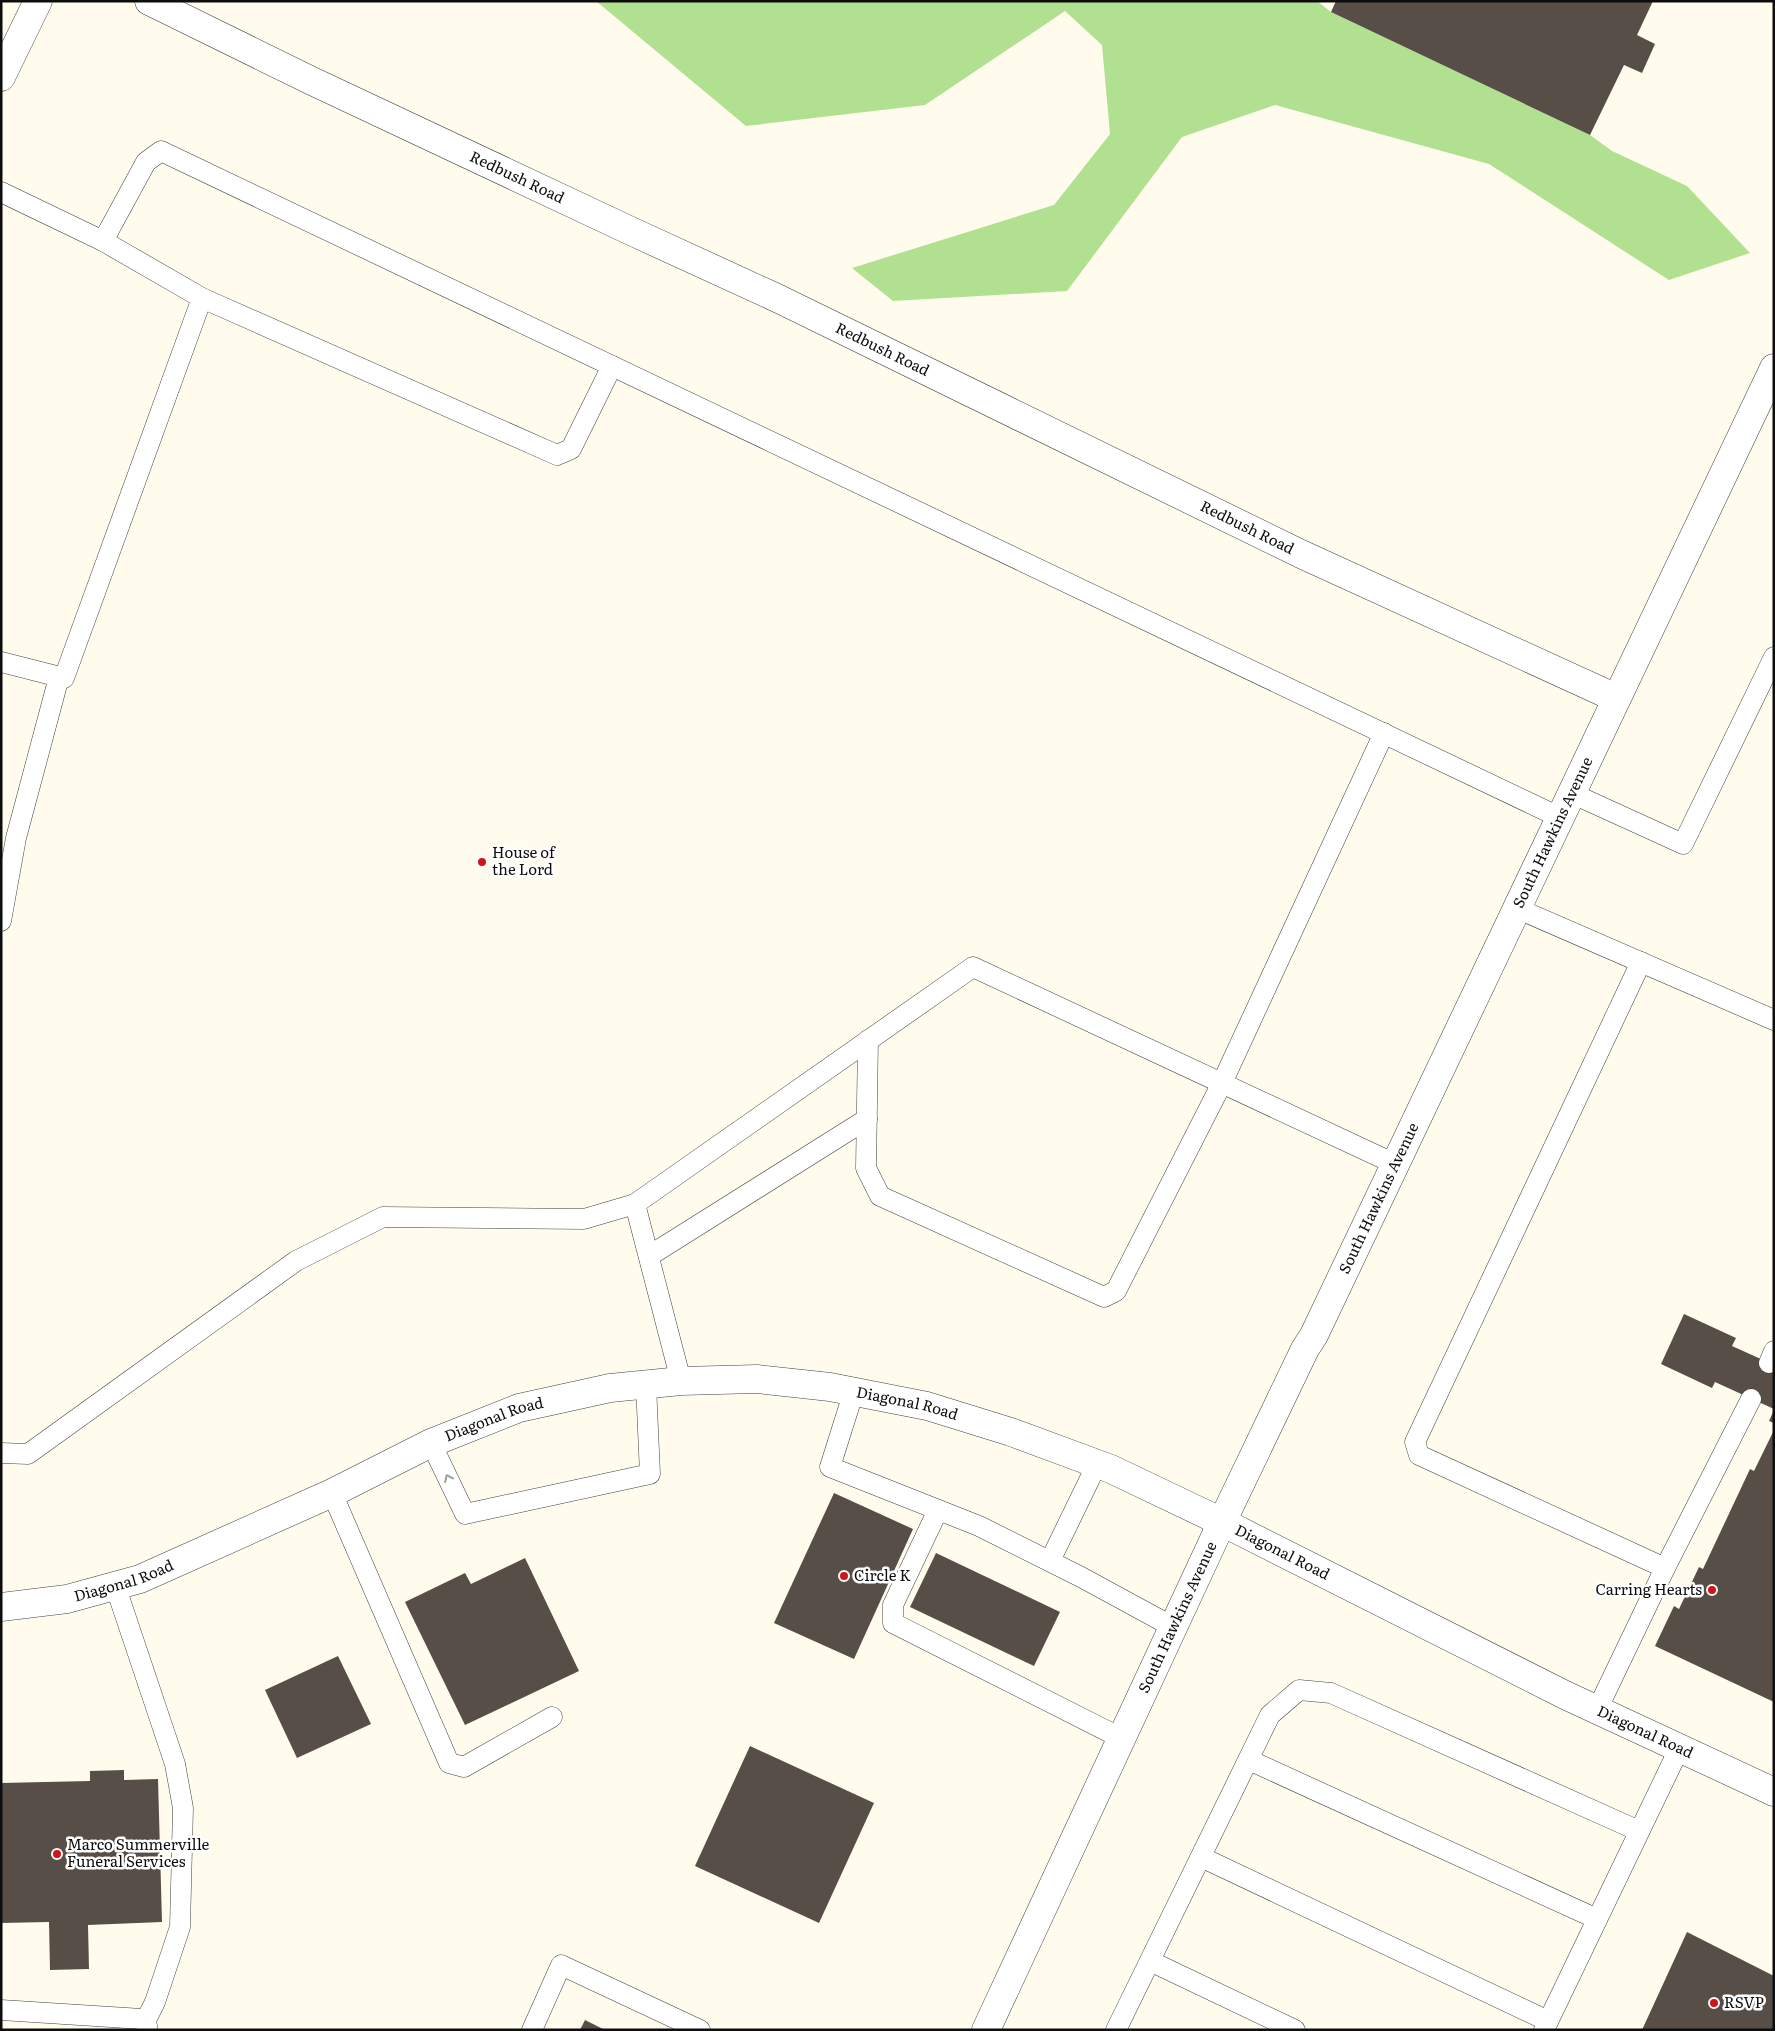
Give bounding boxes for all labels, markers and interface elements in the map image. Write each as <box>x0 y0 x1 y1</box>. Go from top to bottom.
street label: Redbush Road <box>466 144 569 208</box>
street label: Redbush Road <box>832 315 934 381</box>
street label: Redbush Road <box>1197 494 1299 559</box>
street label: South Hawkins Avenue <box>1506 752 1598 911</box>
place label: House of the Lord <box>492 840 556 880</box>
marker: House of the Lord <box>476 856 488 868</box>
street label: South Hawkins Avenue <box>1332 1118 1424 1277</box>
street label: Diagonal Road <box>855 1379 961 1425</box>
street label: Diagonal Road <box>441 1390 545 1447</box>
one-way arrow <box>445 1475 455 1484</box>
street label: Diagonal Road <box>1231 1517 1334 1585</box>
street label: South Hawkins Avenue <box>1131 1537 1222 1696</box>
street label: Diagonal Road <box>71 1553 177 1607</box>
place label: Circle K <box>854 1563 911 1586</box>
marker: Circle K <box>838 1570 850 1582</box>
place label: Carring Hearts <box>1595 1577 1702 1600</box>
marker: Carring Hearts <box>1706 1584 1718 1596</box>
street label: Diagonal Road <box>1594 1699 1698 1763</box>
place label: Marco Summerville Funeral Services <box>67 1832 210 1872</box>
marker: Marco Summerville Funeral Services <box>51 1848 63 1860</box>
place label: RSVP <box>1724 1990 1764 2013</box>
marker: RSVP <box>1708 1997 1720 2009</box>

